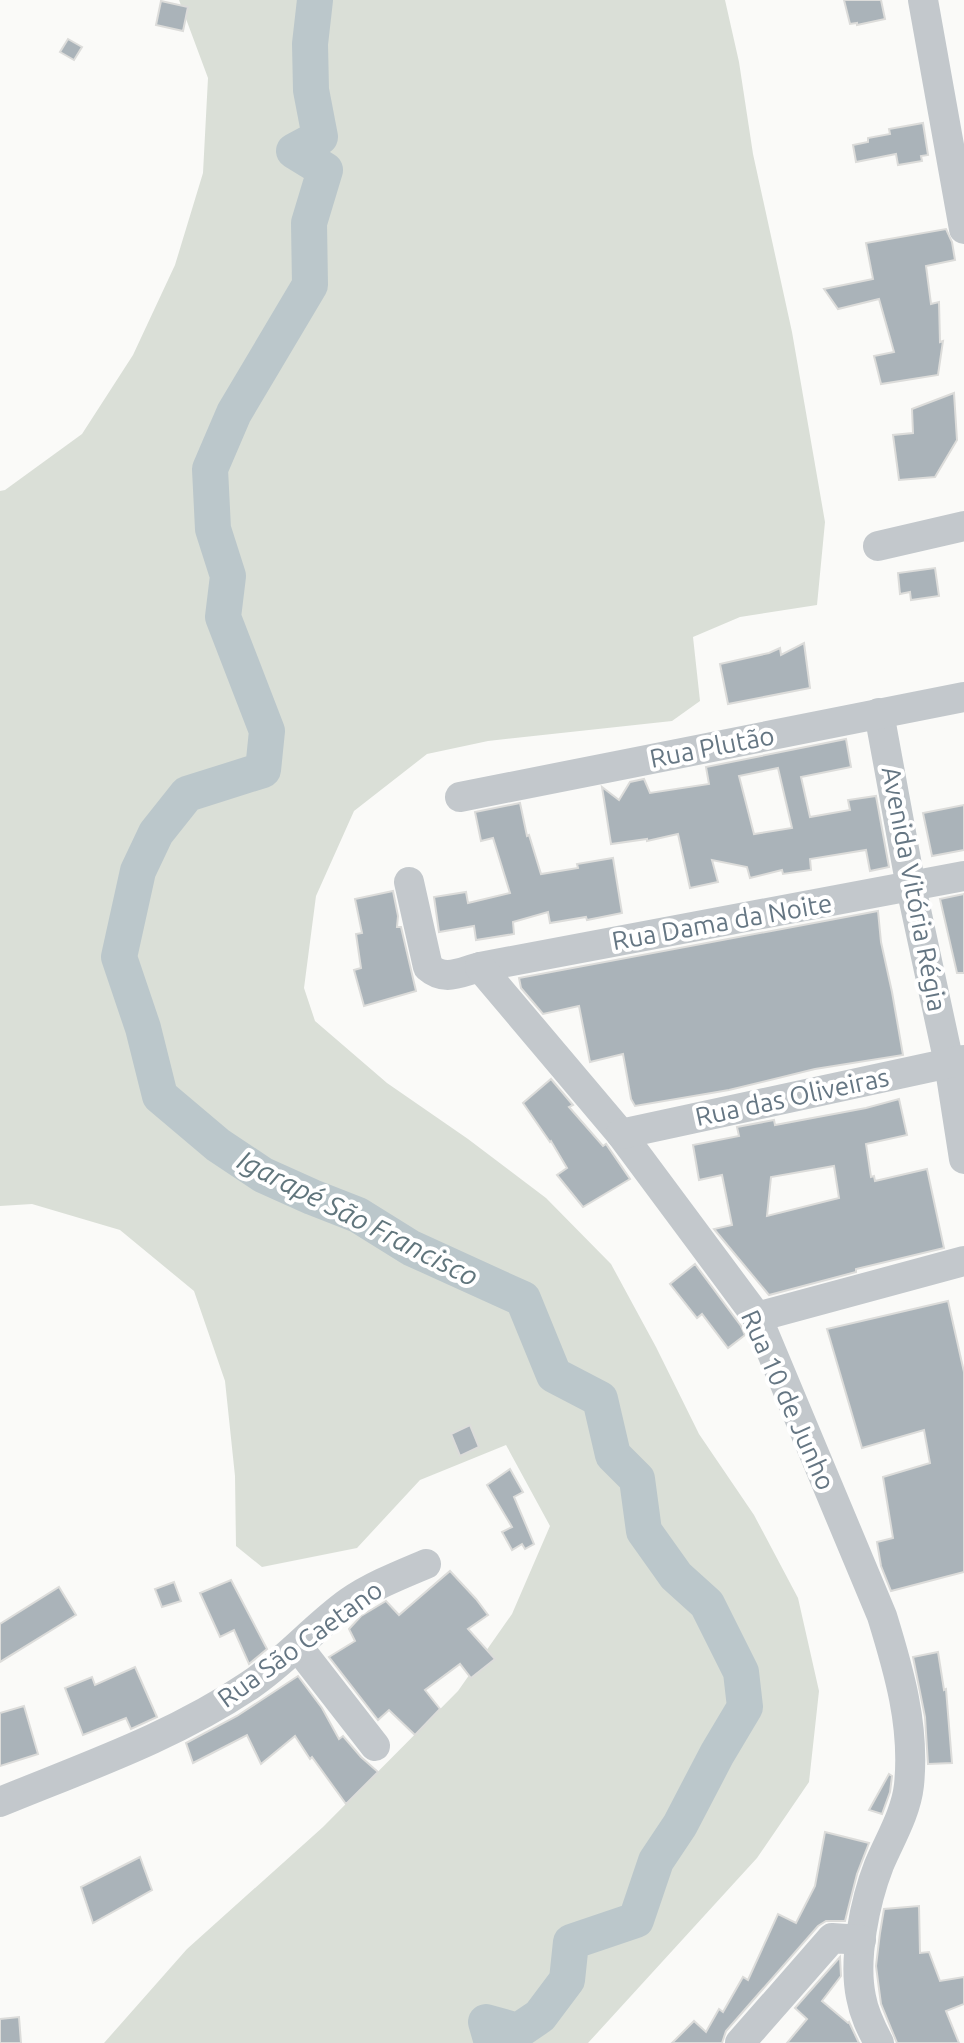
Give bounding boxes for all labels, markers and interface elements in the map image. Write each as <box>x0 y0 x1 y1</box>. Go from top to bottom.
street label: Rua Plutão <box>647 720 777 773</box>
street label: Avenida Vitória Régia <box>877 764 952 1014</box>
street label: Rua Dama da Noite <box>610 888 834 955</box>
street label: Rua das Oliveiras <box>692 1062 891 1131</box>
water label: Igarapé São Francisco <box>233 1144 483 1292</box>
street label: Rua 10 de Junho <box>736 1305 841 1494</box>
street label: Rua São Caetano <box>212 1574 387 1713</box>

